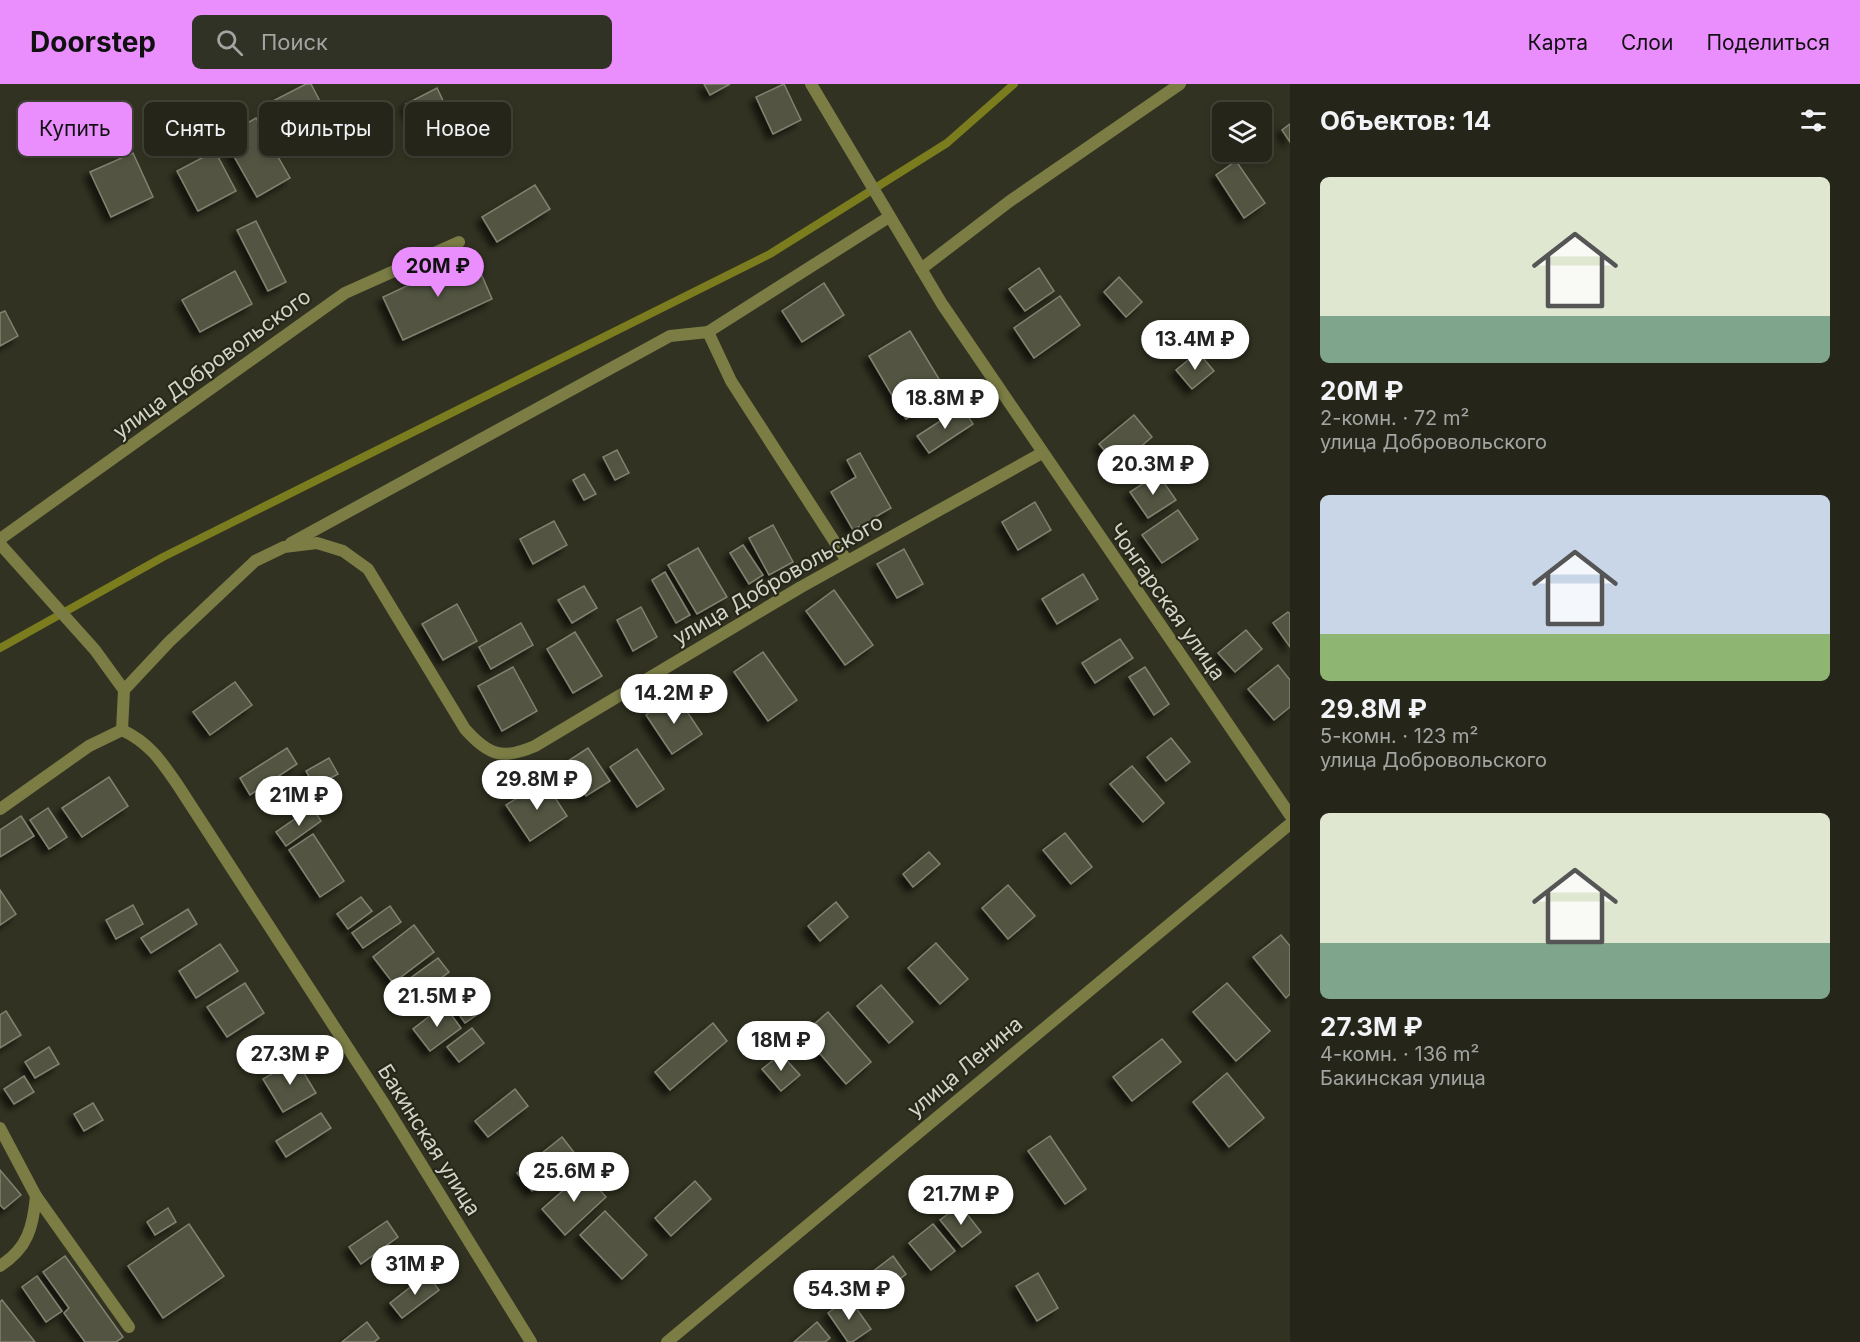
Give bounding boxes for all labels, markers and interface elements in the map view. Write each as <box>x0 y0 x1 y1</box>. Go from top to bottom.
search box <box>192 15 612 69</box>
text: Doorstep <box>30 25 156 59</box>
icon: search <box>213 26 246 59</box>
text: Поиск <box>261 29 328 55</box>
text: Карта <box>1528 30 1588 55</box>
text: Слои <box>1621 30 1673 55</box>
text: Поделиться <box>1706 30 1830 55</box>
chip: Купить <box>18 102 132 156</box>
chip: Снять <box>144 102 247 156</box>
chip: Фильтры <box>259 102 393 156</box>
chip: Новое <box>405 102 511 156</box>
map controls <box>1212 102 1272 162</box>
button: layers <box>1212 102 1272 162</box>
icon: filters <box>1797 104 1830 137</box>
text: Объектов: 14 <box>1320 105 1491 136</box>
icon: home <box>1521 216 1629 324</box>
pin: 20M ₽ <box>396 247 480 298</box>
text: 20M ₽ <box>406 254 470 278</box>
street label: улица Добровольского <box>108 283 316 444</box>
pin: 13.4M ₽ <box>1140 320 1250 371</box>
text: 13.4M ₽ <box>1155 327 1235 351</box>
text: 20M ₽ <box>1320 375 1404 406</box>
pin: 18.8M ₽ <box>890 379 1000 430</box>
text: 18.8M ₽ <box>906 386 984 410</box>
text: 2-комн. · 72 m² <box>1320 406 1469 430</box>
text: улица Добровольского <box>1320 430 1547 454</box>
pin: 20.3M ₽ <box>1098 445 1208 496</box>
text: 20.3M ₽ <box>1112 452 1194 476</box>
street label: улица Добровольского <box>668 509 887 650</box>
street label: Чонгарская улица <box>1104 518 1231 685</box>
icon: home <box>1521 534 1629 642</box>
pin: 14.2M ₽ <box>619 674 729 725</box>
text: 14.2M ₽ <box>635 681 713 705</box>
text: 29.8M ₽ <box>1320 693 1427 724</box>
text: 5-комн. · 123 m² <box>1320 724 1478 748</box>
text: улица Добровольского <box>1320 748 1547 772</box>
pin: 29.8M ₽ <box>482 760 592 811</box>
text: 29.8M ₽ <box>496 767 578 791</box>
pin: 21M ₽ <box>257 776 341 827</box>
text: 21M ₽ <box>269 783 329 807</box>
icon: home <box>1521 852 1629 960</box>
pin: 21.5M ₽ <box>382 977 492 1028</box>
text: 21.5M ₽ <box>398 984 476 1008</box>
street label: улица Ленина <box>902 1011 1027 1122</box>
text: 27.3M ₽ <box>1320 1011 1423 1042</box>
pin: 18M ₽ <box>739 1021 823 1072</box>
text: 18M ₽ <box>751 1028 811 1052</box>
pin: 27.3M ₽ <box>235 1035 345 1086</box>
text: 27.3M ₽ <box>250 1042 330 1066</box>
text: 4-комн. · 136 m² <box>1320 1042 1479 1066</box>
street label: Бакинская улица <box>373 1059 486 1220</box>
text: Бакинская улица <box>1320 1066 1486 1090</box>
pin: 25.6M ₽ <box>519 1152 629 1203</box>
text: 25.6M ₽ <box>533 1159 615 1183</box>
pin: 21.7M ₽ <box>906 1175 1016 1226</box>
text: 21.7M ₽ <box>922 1182 1000 1206</box>
pin: 31M ₽ <box>373 1245 457 1296</box>
text: 31M ₽ <box>385 1252 445 1276</box>
pin: 54.3M ₽ <box>794 1270 904 1321</box>
text: 54.3M ₽ <box>808 1277 890 1301</box>

